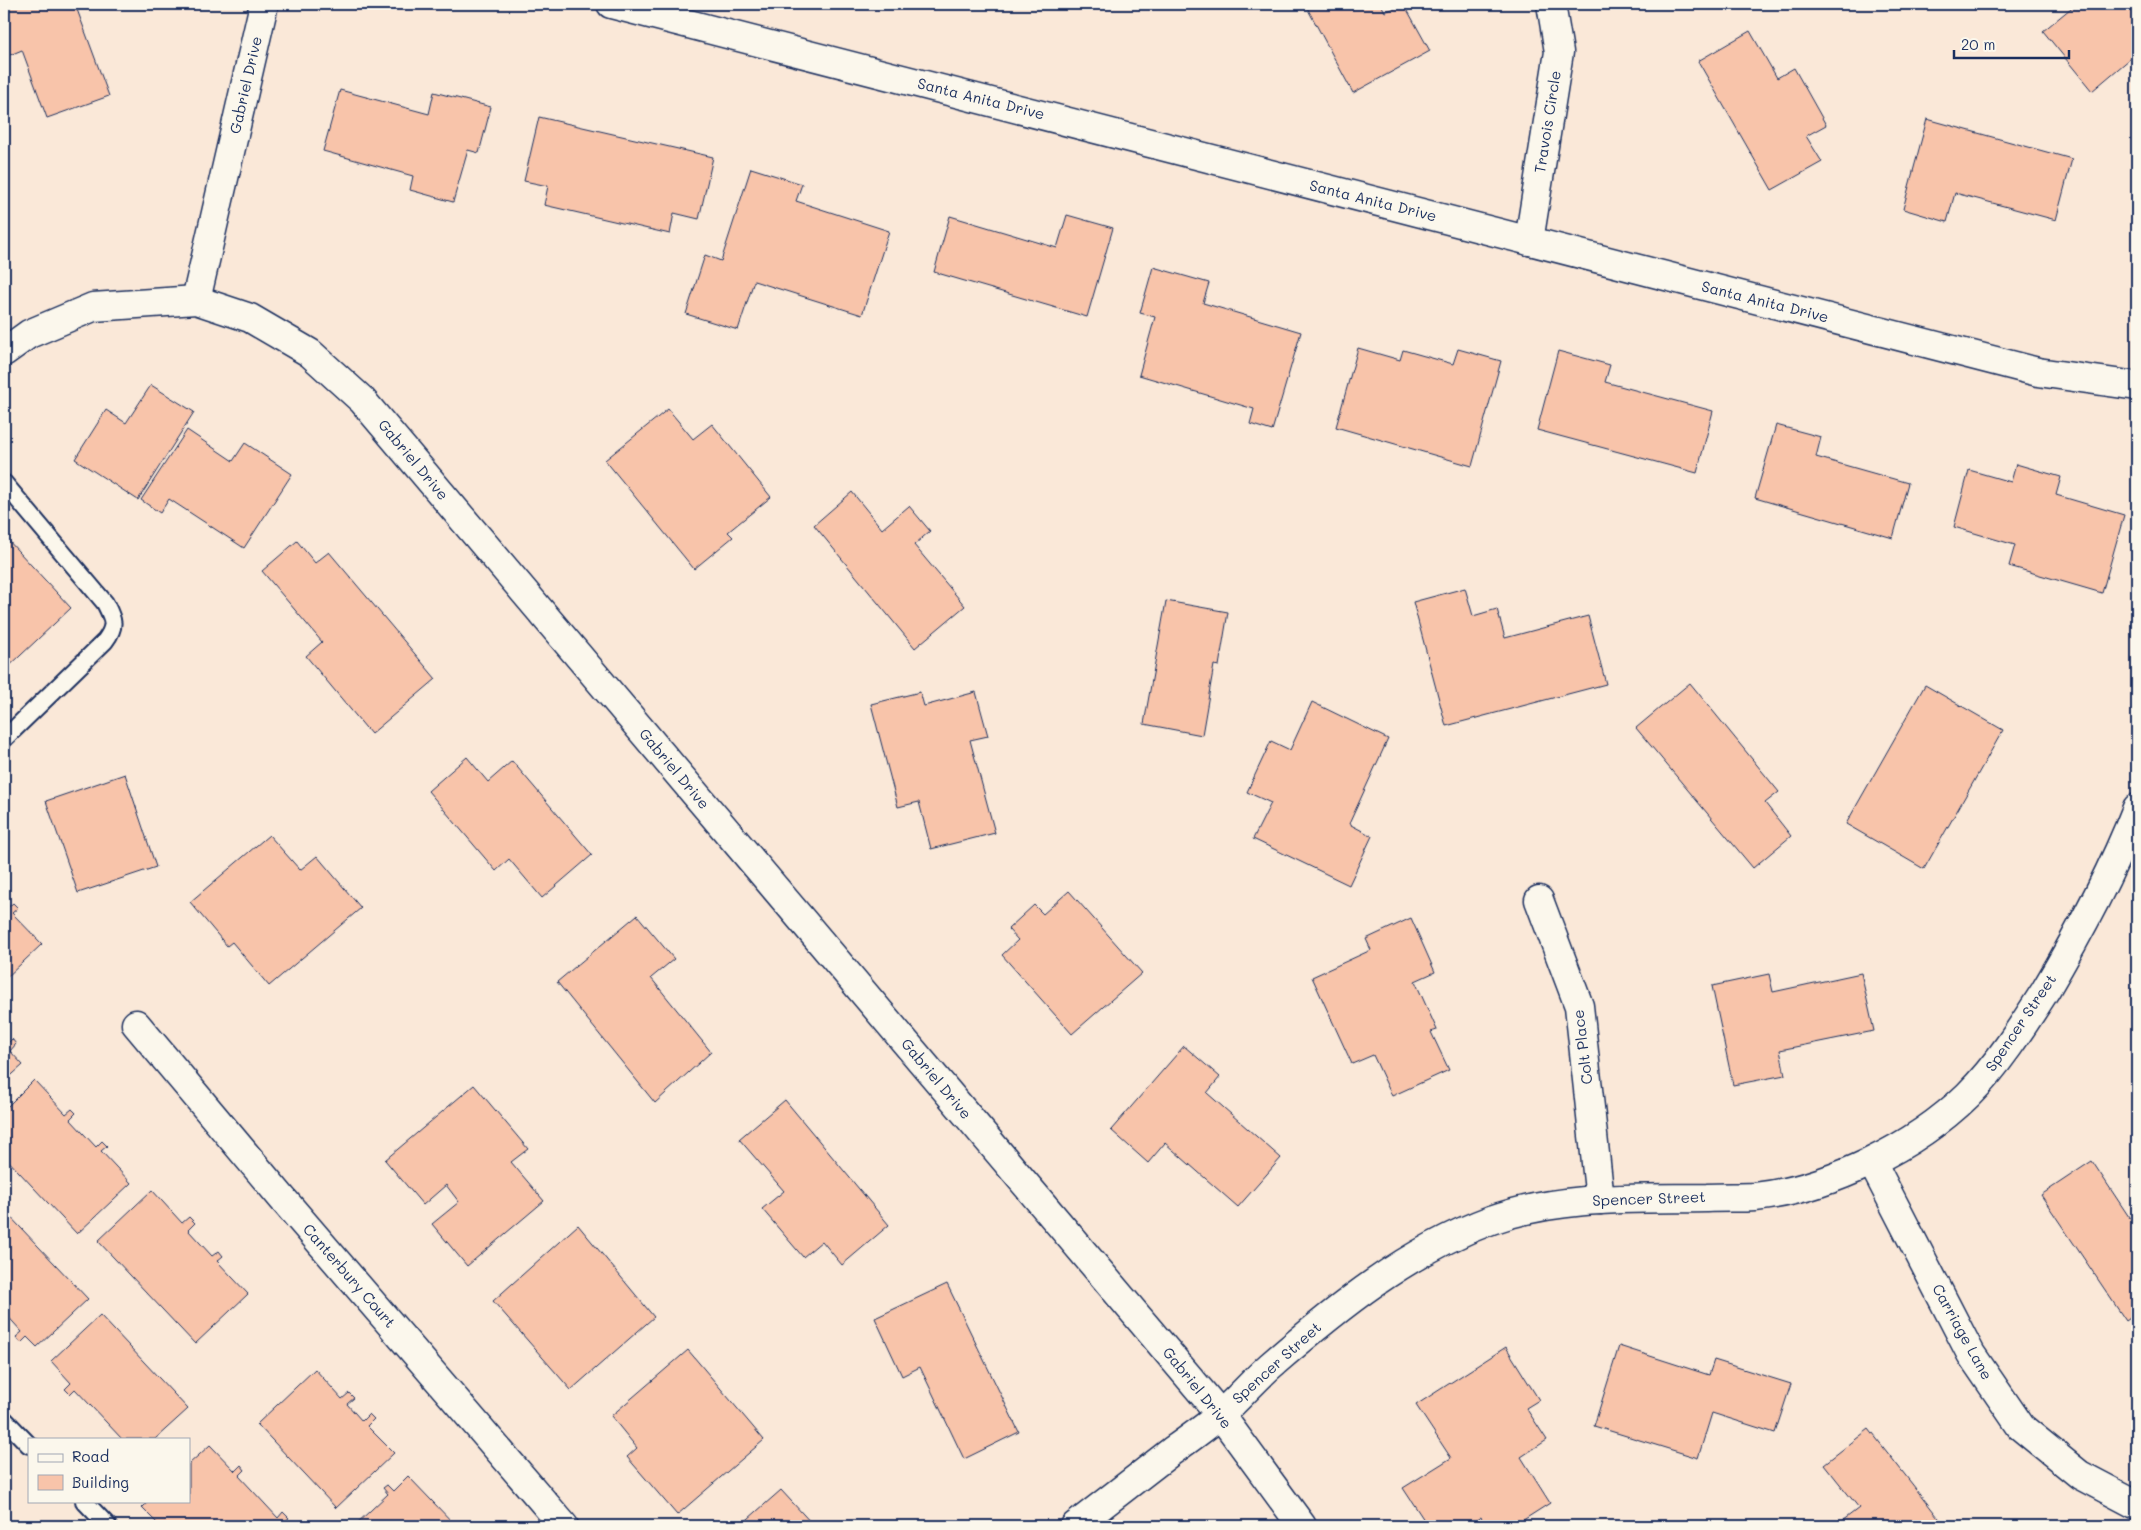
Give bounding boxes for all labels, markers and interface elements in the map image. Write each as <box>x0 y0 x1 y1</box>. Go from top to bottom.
scale bar <box>1954 28 2068 60</box>
street label: Gabriel Drive <box>224 34 266 136</box>
text: 20 m <box>1961 34 1995 54</box>
street label: Travois Circle <box>1529 69 1565 174</box>
street label: Santa Anita Drive <box>915 73 1047 124</box>
street label: Santa Anita Drive <box>1307 175 1439 226</box>
street label: Santa Anita Drive <box>1699 276 1831 327</box>
street label: Gabriel Drive <box>374 415 453 504</box>
street label: Gabriel Drive <box>635 724 714 813</box>
street label: Spencer Street <box>1980 970 2060 1075</box>
street label: Colt Place <box>1568 1009 1597 1086</box>
street label: Gabriel Drive <box>897 1034 976 1123</box>
street label: Spencer Street <box>1592 1186 1706 1210</box>
street label: Canterbury Court <box>299 1219 400 1332</box>
street label: Carriage Lane <box>1928 1280 1997 1383</box>
street label: Spencer Street <box>1227 1317 1325 1408</box>
street label: Gabriel Drive <box>1159 1342 1237 1432</box>
legend <box>28 1438 190 1502</box>
text: Road <box>72 1446 109 1466</box>
text: Building <box>72 1472 129 1492</box>

